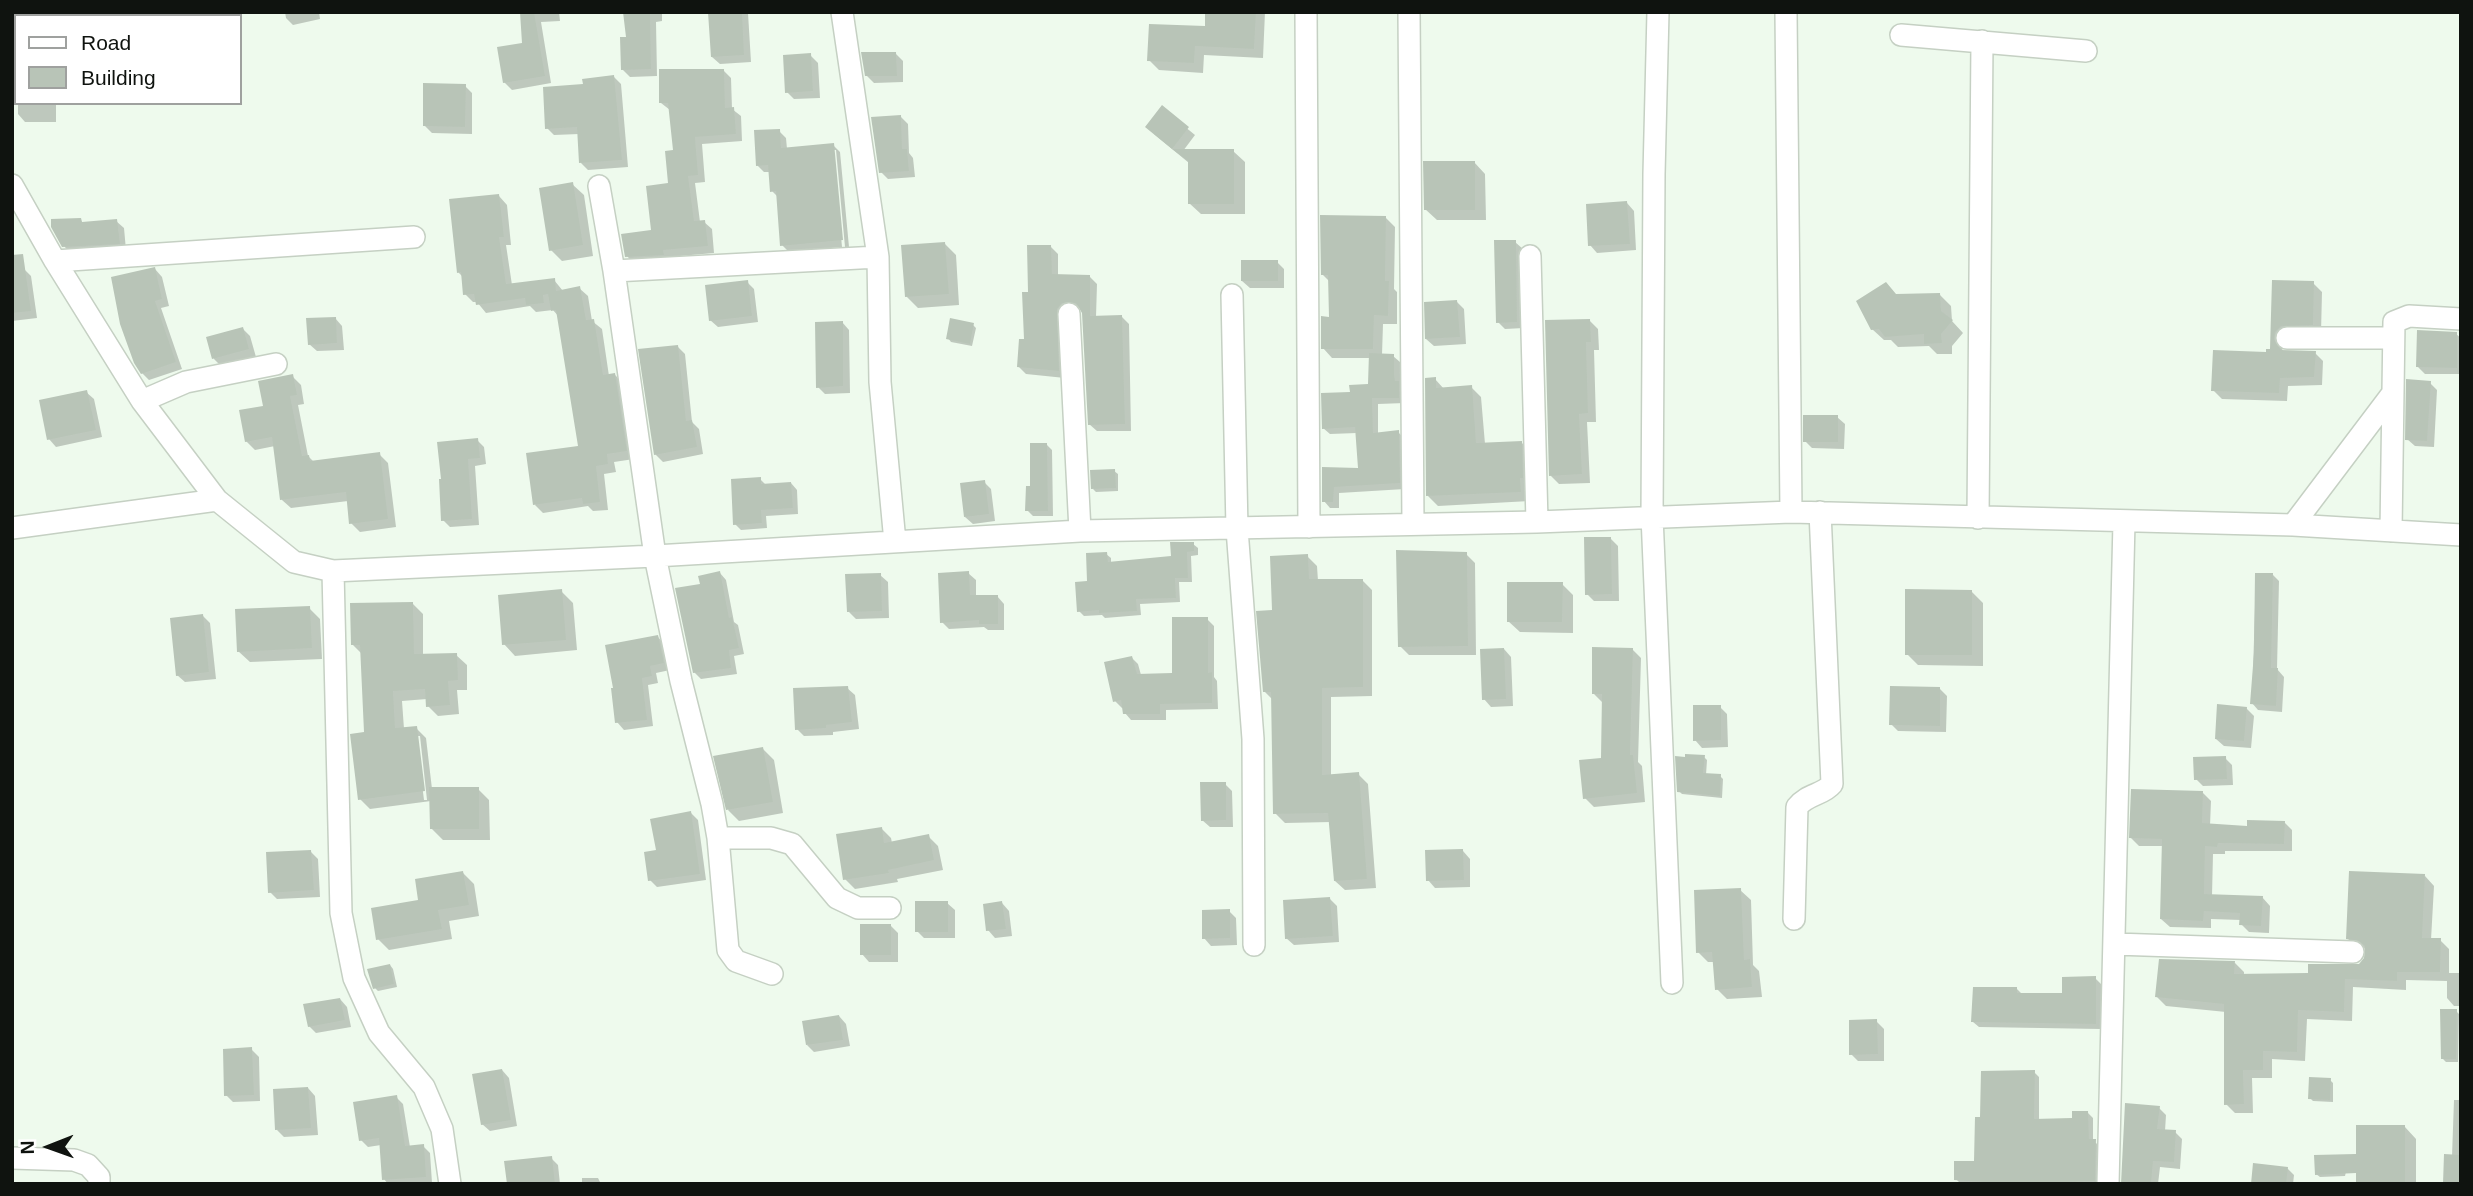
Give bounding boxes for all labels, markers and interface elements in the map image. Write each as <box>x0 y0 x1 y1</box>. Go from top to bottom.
legend <box>14 14 242 105</box>
text: Road <box>81 31 131 54</box>
text: Building <box>81 66 156 89</box>
north arrow <box>14 1112 84 1182</box>
text: N <box>17 1140 38 1154</box>

